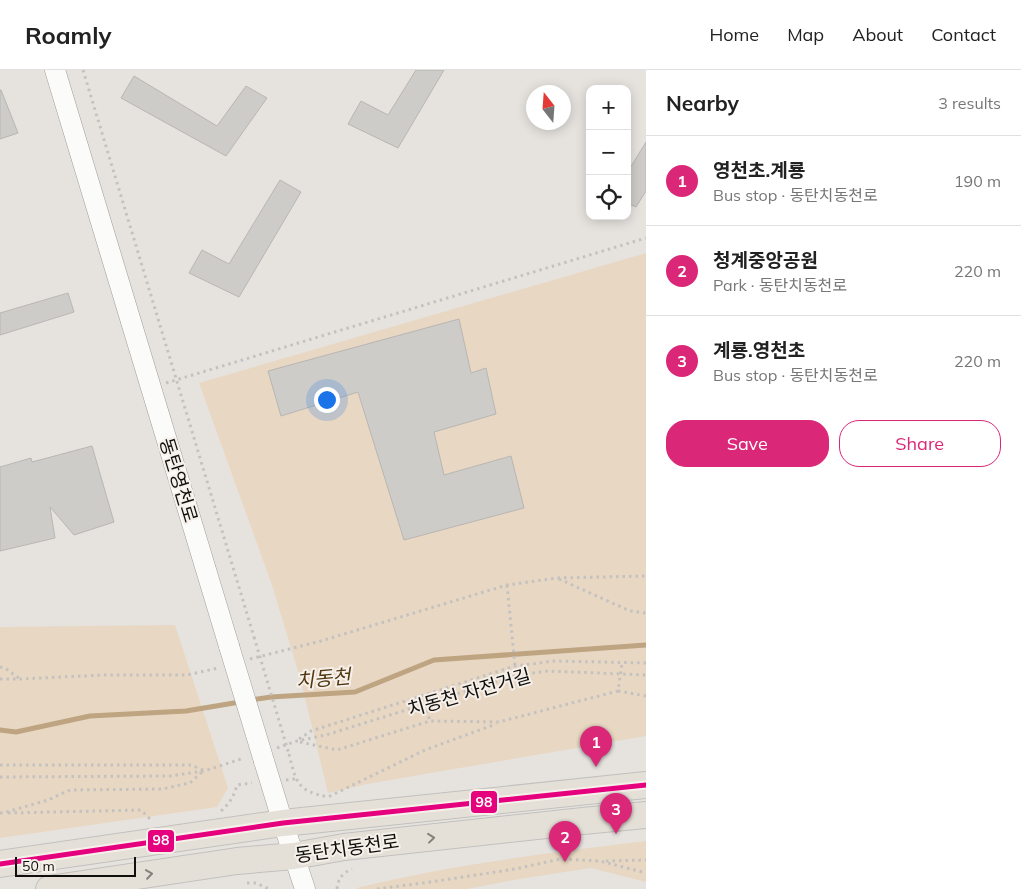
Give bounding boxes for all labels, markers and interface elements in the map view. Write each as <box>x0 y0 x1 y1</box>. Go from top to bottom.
text: Roamly <box>25 20 112 50</box>
text: Home <box>709 23 759 46</box>
text: Map <box>787 23 824 46</box>
text: About <box>852 23 903 46</box>
text: Contact <box>931 23 996 46</box>
north arrow <box>526 85 571 130</box>
map controls <box>586 85 631 220</box>
button: + <box>586 85 631 130</box>
text: Nearby <box>666 90 739 116</box>
text: 3 results <box>938 93 1001 113</box>
button: − <box>586 130 631 175</box>
text: 영천초.계룡 <box>713 158 805 182</box>
text: 1 <box>677 171 687 191</box>
text: 190 m <box>954 171 1001 191</box>
button: locate <box>586 175 631 220</box>
text: Bus stop · 동탄치동천로 <box>713 185 878 205</box>
text: 청계중앙공원 <box>713 248 818 272</box>
text: 2 <box>677 261 687 281</box>
text: 220 m <box>954 261 1001 281</box>
text: Park · 동탄치동천로 <box>713 275 847 295</box>
text: 계룡.영천초 <box>713 338 805 362</box>
text: 3 <box>677 351 687 371</box>
text: 220 m <box>954 351 1001 371</box>
text: Bus stop · 동탄치동천로 <box>713 365 878 385</box>
your location <box>314 387 340 413</box>
button: Save <box>666 420 829 467</box>
button: Share <box>839 420 1001 467</box>
street label: 동탄영천로 <box>155 435 203 525</box>
water label: 치동천 <box>294 663 354 693</box>
street label: 치동천 자전거길 <box>404 663 534 721</box>
pin: 1 <box>580 726 612 767</box>
line badge: 98 <box>470 790 498 814</box>
text: 98 <box>476 793 492 811</box>
pin: 3 <box>600 793 632 834</box>
pin: 2 <box>549 821 581 862</box>
line badge: 98 <box>147 829 175 853</box>
street label: 동탄치동천로 <box>293 829 401 867</box>
text: 98 <box>153 831 169 849</box>
one-way arrow <box>428 833 436 844</box>
scale bar <box>15 854 136 877</box>
text: 50 m <box>22 857 55 875</box>
one-way arrow <box>145 869 153 880</box>

